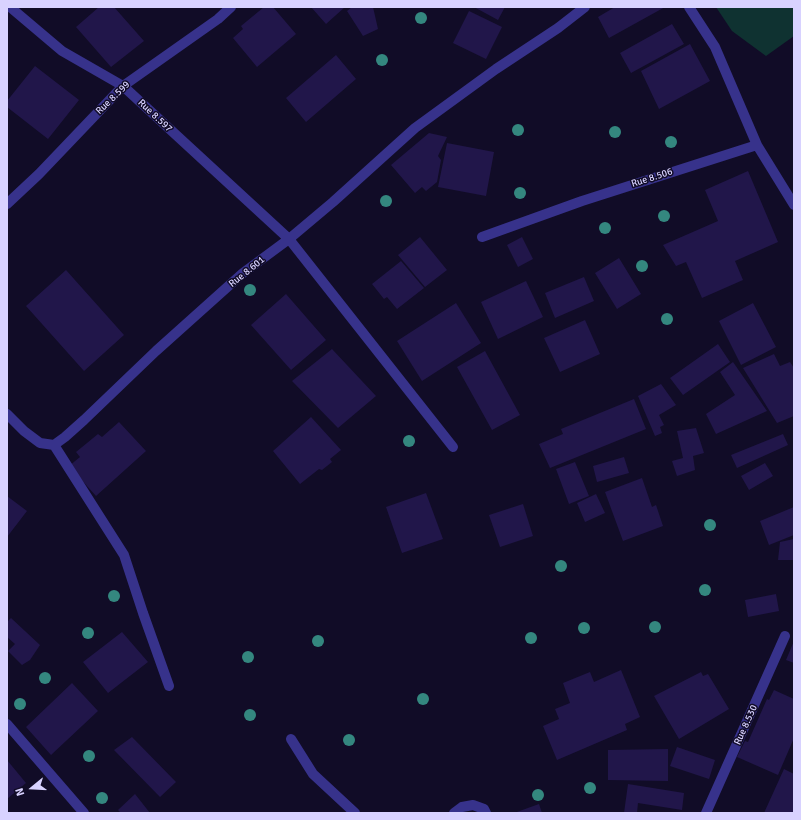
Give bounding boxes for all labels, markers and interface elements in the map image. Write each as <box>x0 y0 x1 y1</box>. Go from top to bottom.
street label: Rue 8.599 <box>93 79 133 117</box>
street label: Rue 8.597 <box>135 97 175 135</box>
street label: Rue 8.506 <box>630 166 674 190</box>
street label: Rue 8.601 <box>227 254 267 290</box>
street label: Rue 8.530 <box>732 703 760 747</box>
north arrow <box>12 768 52 808</box>
text: N <box>13 786 27 798</box>

